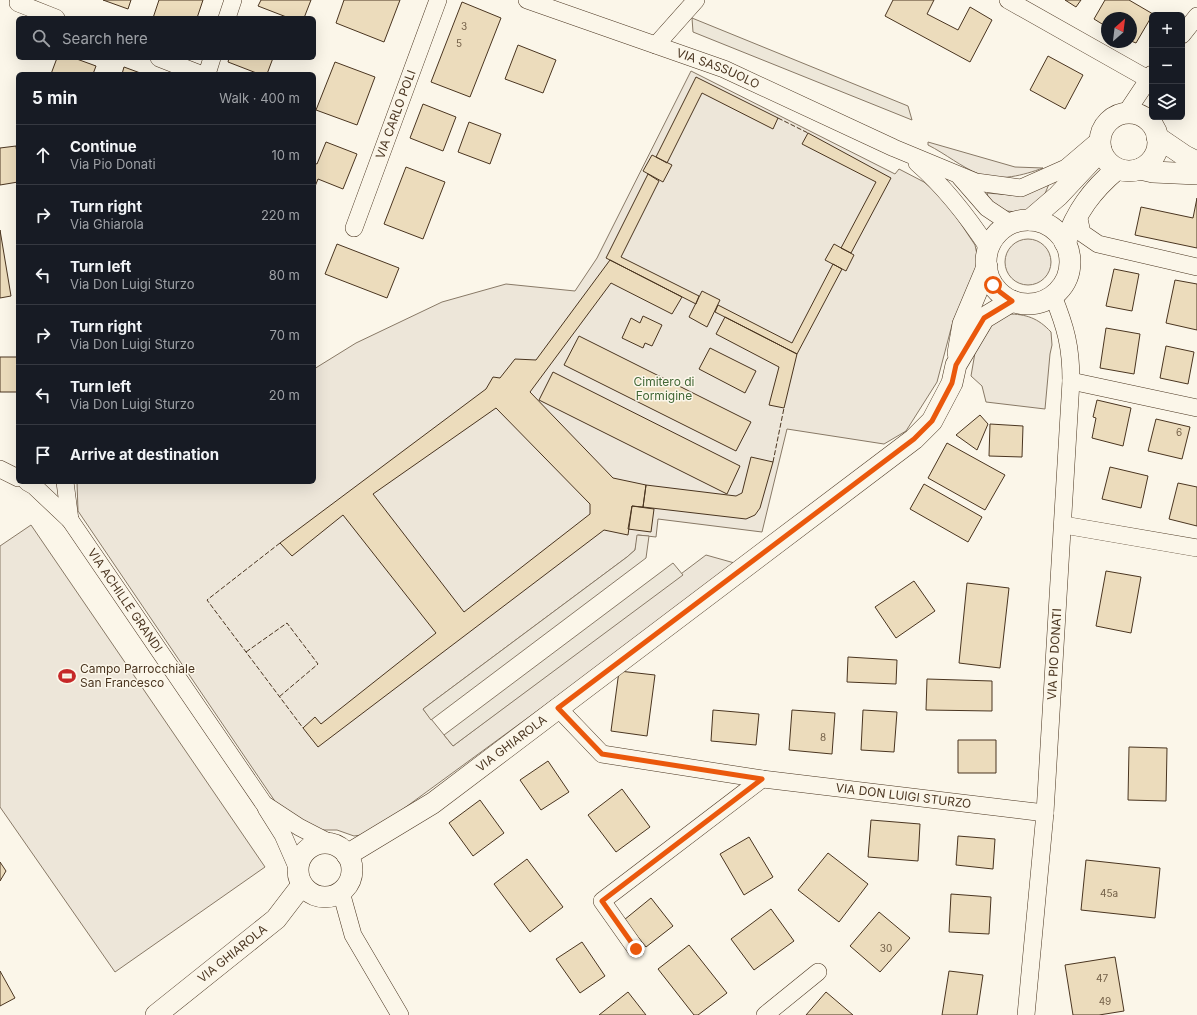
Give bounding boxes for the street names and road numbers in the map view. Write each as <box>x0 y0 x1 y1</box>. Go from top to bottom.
street label: VIA SASSUOLO <box>675 45 762 92</box>
street label: VIA CARLO POLI <box>372 68 419 161</box>
street label: VIA ACHILLE GRANDI <box>85 546 166 655</box>
street label: VIA PIO DONATI <box>1044 608 1064 700</box>
street label: VIA GHIAROLA <box>473 712 549 775</box>
street label: VIA DON LUIGI STURZO <box>835 780 972 811</box>
street label: VIA GHIAROLA <box>195 921 270 986</box>

